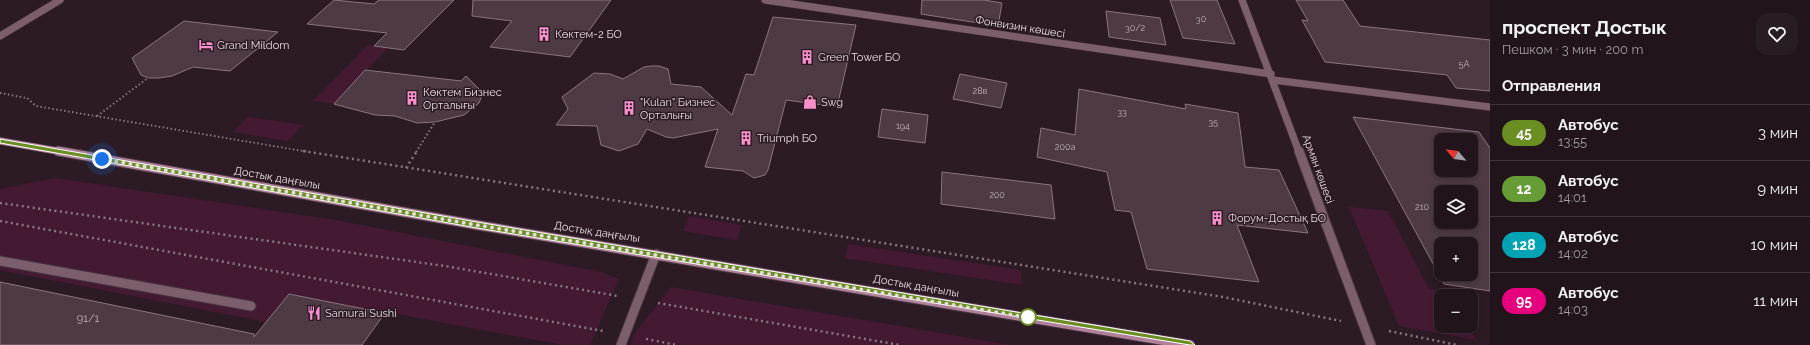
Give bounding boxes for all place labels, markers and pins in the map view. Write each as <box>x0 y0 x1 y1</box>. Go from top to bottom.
building icon: Көктем-2 БО <box>536 26 552 42</box>
place label: Көктем-2 БО <box>555 28 622 41</box>
hotel icon: Grand Mildom <box>198 37 214 53</box>
place label: Grand Mildom <box>217 39 289 52</box>
building icon: Green Tower БО <box>799 49 815 65</box>
place label: Green Tower БО <box>818 51 900 64</box>
place label: Көктем Бизнес Орталығы <box>423 86 502 112</box>
building icon: Көктем Бизнес Орталығы <box>404 90 420 106</box>
shop icon: Swg <box>802 94 818 110</box>
place label: "Kulan" Бизнес Орталығы <box>640 96 715 122</box>
place label: Swg <box>821 96 843 109</box>
building icon: "Kulan" Бизнес Орталығы <box>621 100 637 116</box>
building icon: Triumph БО <box>738 130 754 146</box>
place label: Triumph БО <box>757 132 817 145</box>
building icon: Форум-Достық БО <box>1209 210 1225 226</box>
place label: Форум-Достық БО <box>1228 212 1326 225</box>
restaurant icon: Samurai Sushi <box>306 305 322 321</box>
place label: Samurai Sushi <box>325 307 397 320</box>
unlabelled marker <box>1019 308 1037 326</box>

